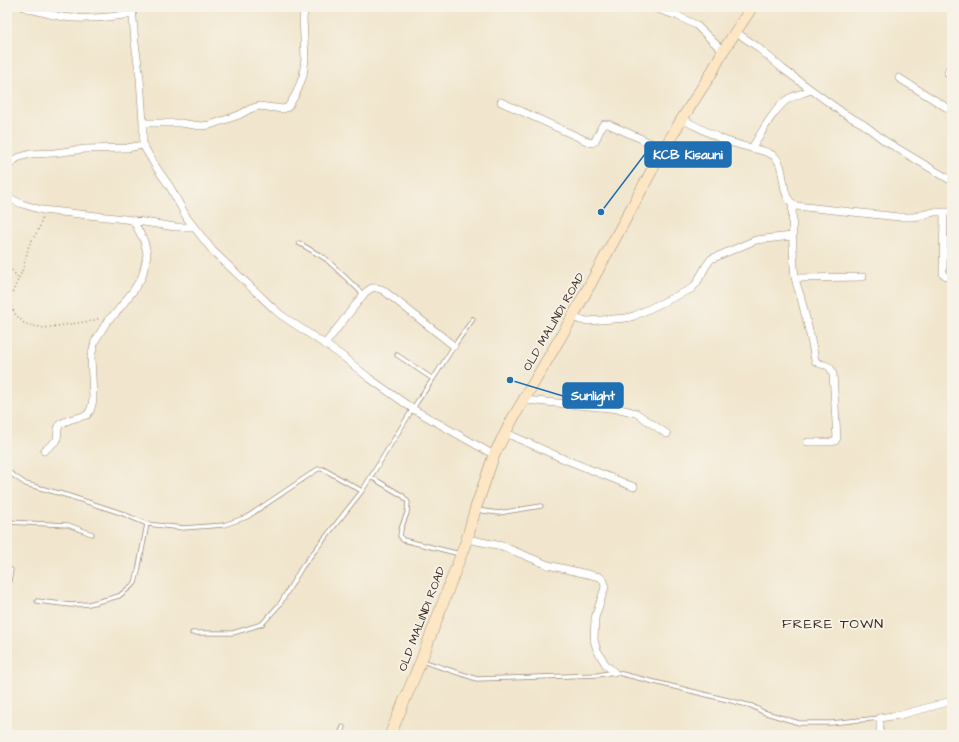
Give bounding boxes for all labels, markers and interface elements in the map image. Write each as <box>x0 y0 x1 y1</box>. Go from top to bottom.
callout: KCB Kisauni <box>645 142 731 167</box>
text: KCB Kisauni <box>653 146 724 164</box>
street label: OLD MALINDI ROAD <box>519 270 589 374</box>
callout: Sunlight <box>563 383 623 408</box>
text: Sunlight <box>570 387 616 407</box>
street label: OLD MALINDI ROAD <box>394 564 450 674</box>
district label: FRERE TOWN <box>782 614 884 634</box>

